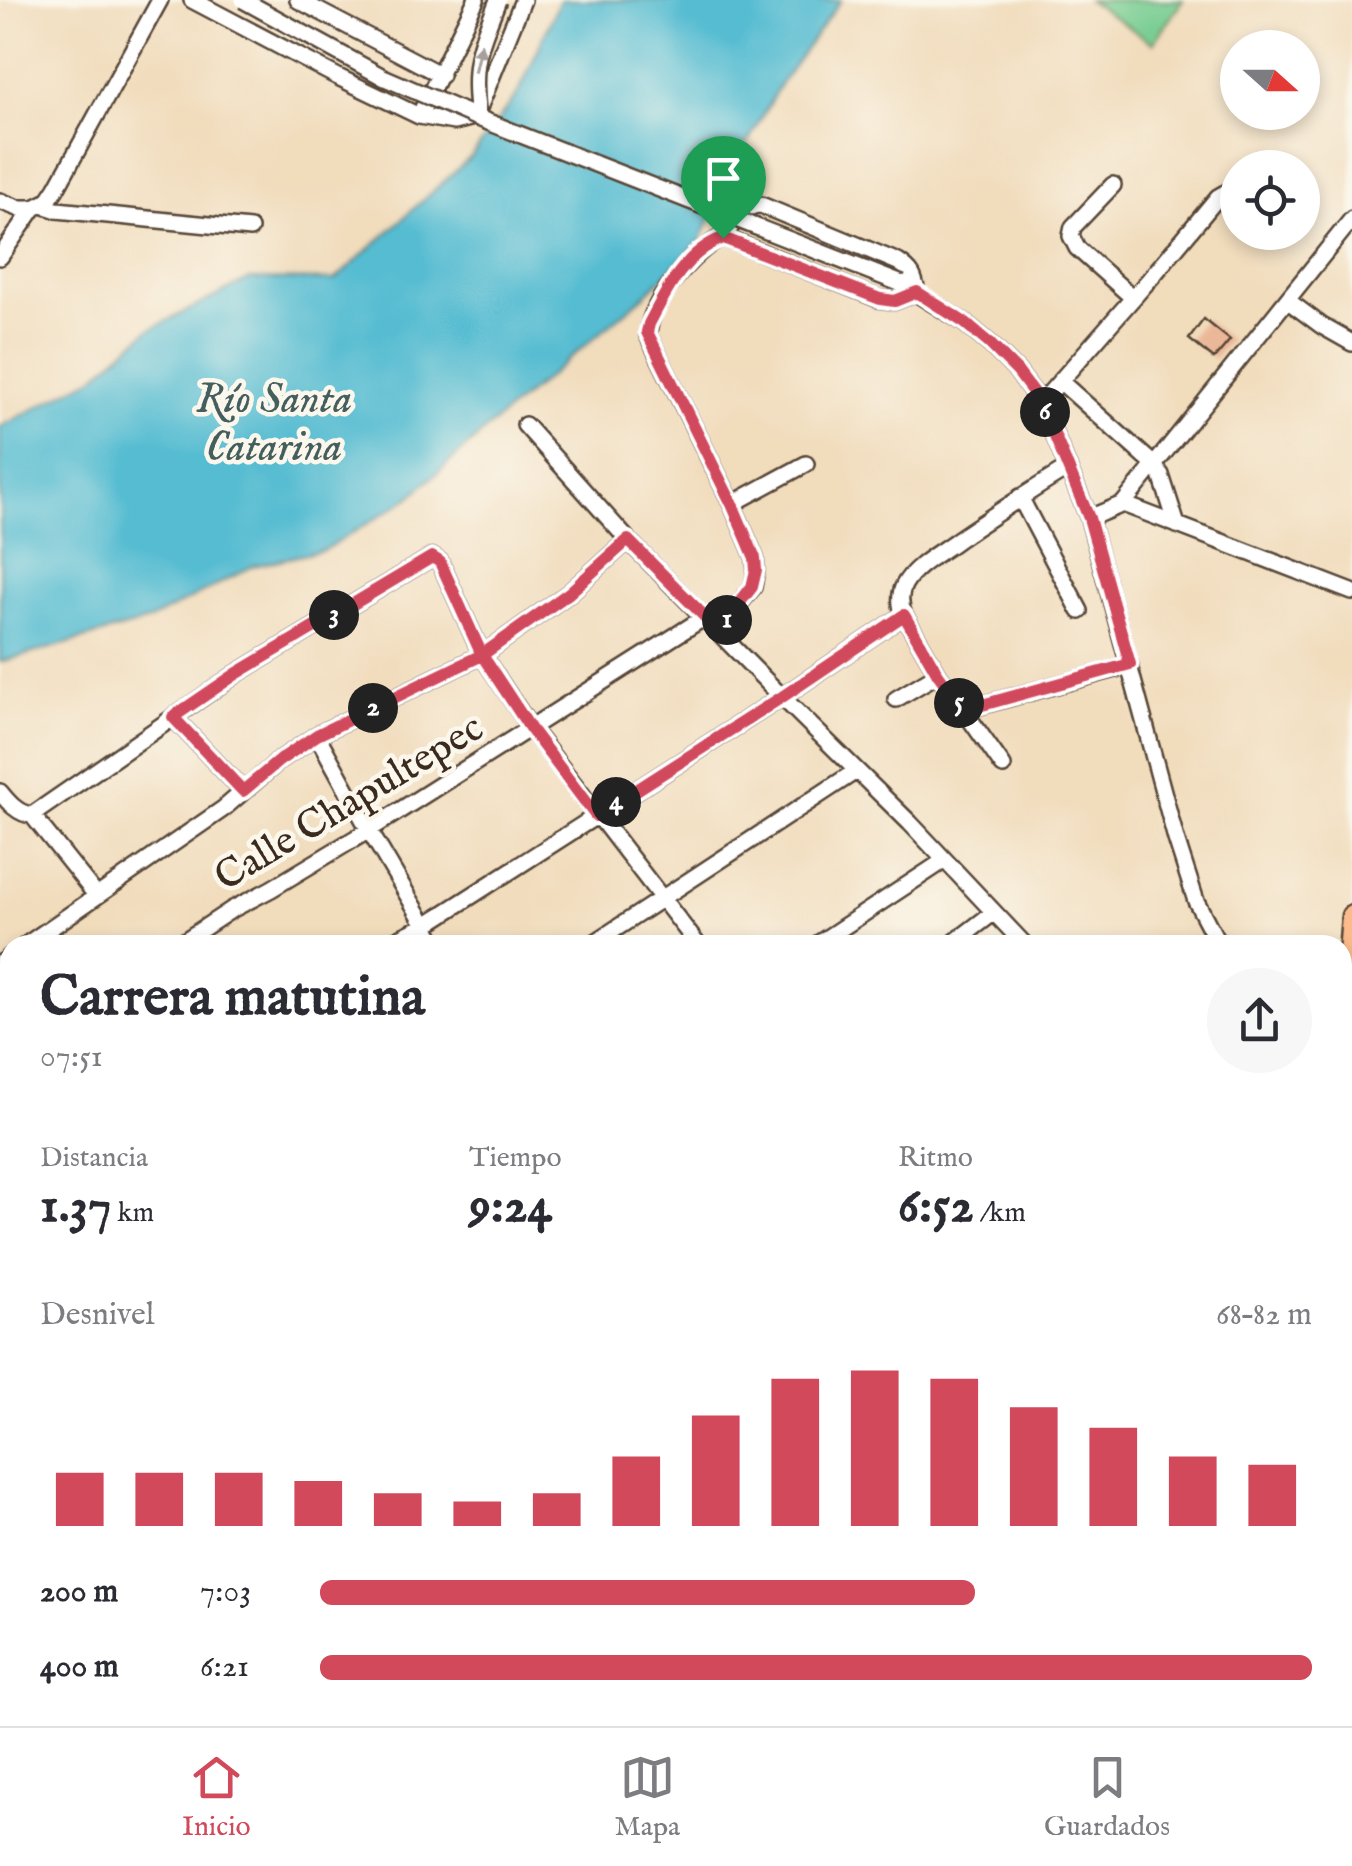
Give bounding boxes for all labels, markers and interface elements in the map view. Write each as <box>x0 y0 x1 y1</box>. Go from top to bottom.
north arrow <box>1220 30 1320 130</box>
map controls <box>1220 30 1320 250</box>
one-way arrow <box>471 42 486 73</box>
pin <box>681 136 766 239</box>
button: locate <box>1220 150 1320 250</box>
icon: arrive <box>696 151 751 206</box>
water label: Río Santa Catarina <box>196 374 352 475</box>
pin: 6 <box>1020 387 1070 437</box>
text: 6 <box>1039 394 1051 429</box>
pin: 3 <box>309 590 359 640</box>
pin: 1 <box>702 595 752 645</box>
text: 3 <box>329 597 339 632</box>
text: 1 <box>722 602 732 637</box>
pin: 5 <box>934 678 984 728</box>
pin: 2 <box>348 683 398 733</box>
text: 5 <box>954 685 964 720</box>
text: 2 <box>366 690 380 725</box>
street label: Calle Chapultepec <box>206 704 493 904</box>
pin: 4 <box>591 777 641 827</box>
text: 4 <box>609 784 623 819</box>
text: Carrera matutina <box>40 964 425 1034</box>
button: share <box>1207 968 1312 1073</box>
text: 07:51 <box>40 1037 103 1078</box>
text: Distancia <box>40 1141 148 1176</box>
text: Tiempo <box>469 1141 562 1176</box>
text: Ritmo <box>898 1141 973 1176</box>
text: 1.37 <box>40 1176 111 1239</box>
text: 9:24 <box>469 1176 552 1239</box>
text: 6:52 <box>898 1176 974 1239</box>
text: km <box>111 1196 154 1231</box>
text: /km <box>974 1196 1026 1231</box>
text: Desnivel <box>40 1295 155 1336</box>
text: 68–82 m <box>1216 1295 1312 1336</box>
text: 200 m <box>40 1572 118 1613</box>
text: 7:03 <box>200 1572 251 1613</box>
text: 400 m <box>40 1647 119 1688</box>
text: 6:21 <box>200 1647 249 1688</box>
tab: Inicio <box>182 1750 251 1845</box>
tab: Mapa <box>614 1750 680 1845</box>
tab: Guardados <box>1044 1750 1170 1845</box>

